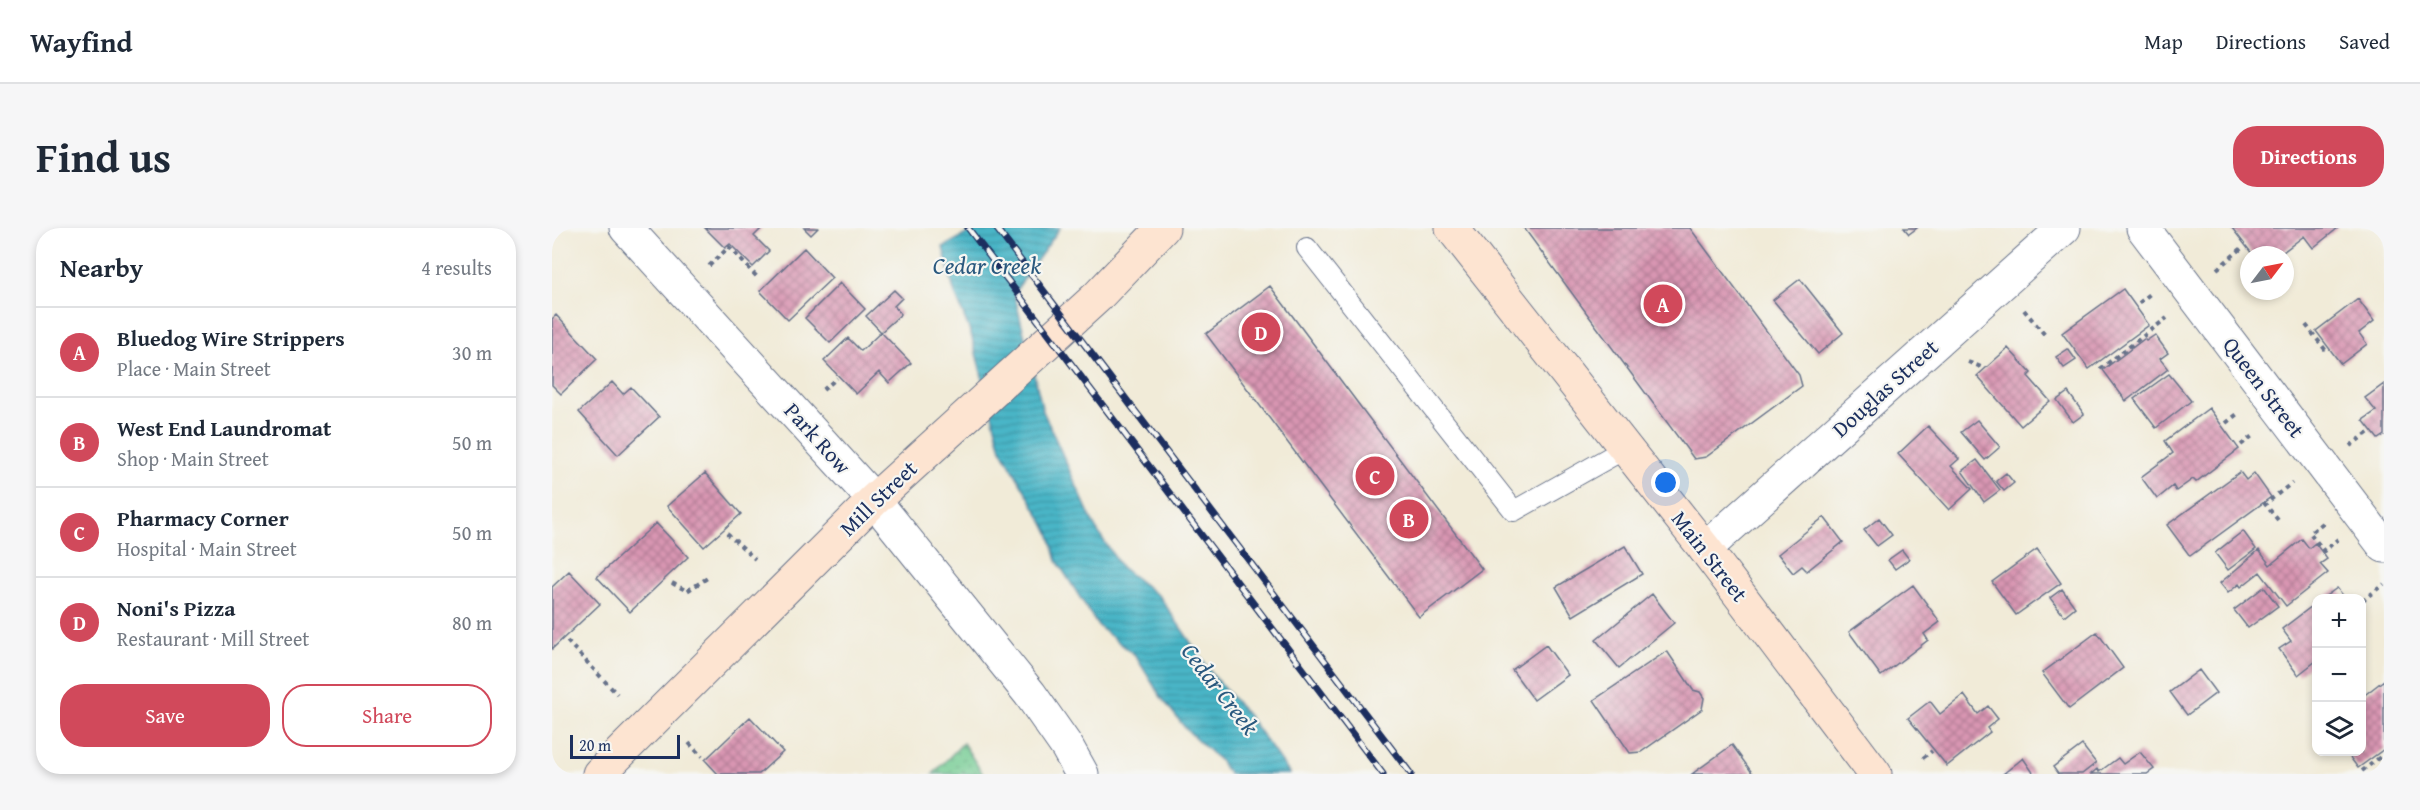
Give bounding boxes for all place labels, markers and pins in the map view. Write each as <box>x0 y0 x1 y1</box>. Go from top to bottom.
pin: A <box>1644 282 1682 326</box>
pin: D <box>1242 310 1280 354</box>
pin: C <box>1356 454 1394 498</box>
pin: B <box>1390 496 1428 542</box>

